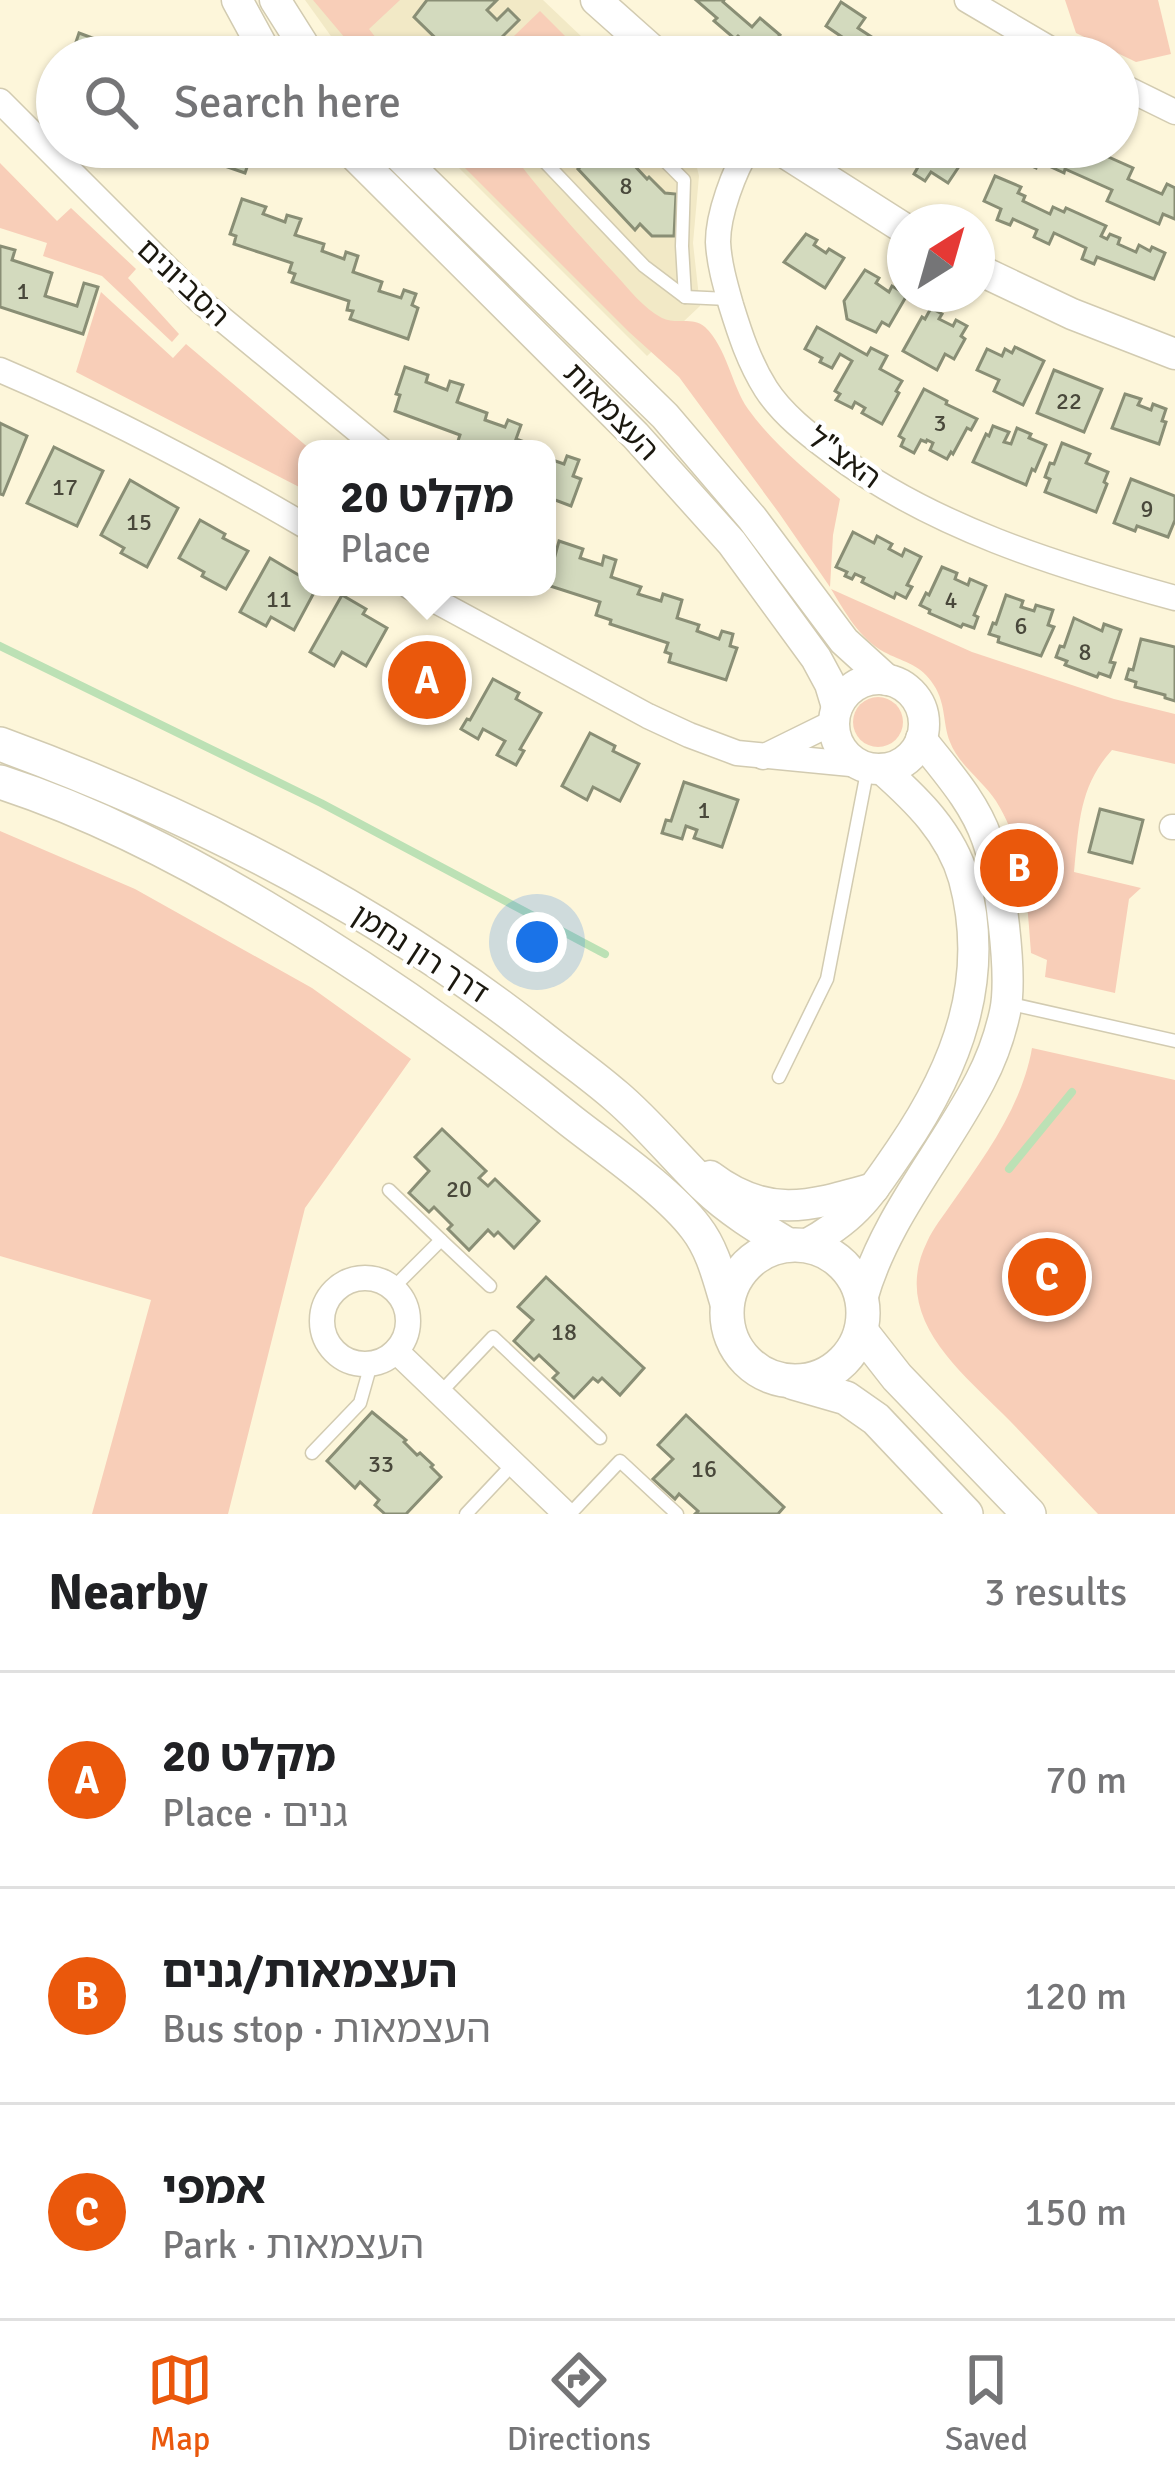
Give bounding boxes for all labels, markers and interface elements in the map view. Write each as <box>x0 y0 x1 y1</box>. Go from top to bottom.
search box <box>36 36 1139 168</box>
icon: search <box>78 69 144 135</box>
text: Search here <box>174 75 401 130</box>
house number: 8 <box>620 171 632 201</box>
north arrow <box>887 204 995 312</box>
street label: הסביונים <box>129 231 237 335</box>
house number: 1 <box>17 276 29 306</box>
street label: העצמאות <box>555 355 667 469</box>
house number: 22 <box>1056 386 1082 416</box>
house number: 3 <box>934 408 946 438</box>
street label: האצ"ל <box>800 419 888 497</box>
popup <box>298 440 556 596</box>
text: מקלט 20 <box>340 470 514 525</box>
house number: 17 <box>52 472 78 502</box>
house number: 9 <box>1141 494 1153 524</box>
house number: 15 <box>126 507 152 537</box>
text: Place <box>340 525 431 573</box>
house number: 11 <box>266 584 292 614</box>
house number: 4 <box>945 585 958 615</box>
house number: 6 <box>1015 611 1027 641</box>
pin: A <box>388 635 466 725</box>
house number: 8 <box>1079 637 1091 667</box>
house number: 1 <box>698 795 710 825</box>
pin: B <box>980 823 1058 913</box>
street label: דרך רון נחמן <box>345 896 495 1012</box>
your location <box>507 912 567 972</box>
house number: 20 <box>446 1174 472 1204</box>
pin: C <box>1008 1232 1086 1322</box>
house number: 18 <box>551 1317 577 1347</box>
house number: 33 <box>368 1449 394 1479</box>
house number: 16 <box>691 1454 717 1484</box>
text: Nearby <box>48 1561 208 1624</box>
text: 3 results <box>984 1568 1127 1616</box>
text: מקלט 20 <box>162 1729 336 1784</box>
text: A <box>75 1756 99 1804</box>
text: 70 m <box>1045 1756 1127 1804</box>
text: Place · גנים <box>162 1789 348 1837</box>
text: העצמאות/גנים <box>162 1945 458 2000</box>
text: B <box>75 1972 99 2020</box>
text: 120 m <box>1024 1972 1127 2020</box>
text: Bus stop · העצמאות <box>162 2005 491 2053</box>
text: אמפי <box>162 2161 266 2216</box>
text: C <box>75 2188 99 2236</box>
text: 150 m <box>1024 2188 1127 2236</box>
text: Park · העצמאות <box>162 2221 424 2269</box>
tab: Map <box>147 2347 213 2460</box>
tab: Directions <box>507 2347 651 2460</box>
tab: Saved <box>945 2347 1028 2460</box>

